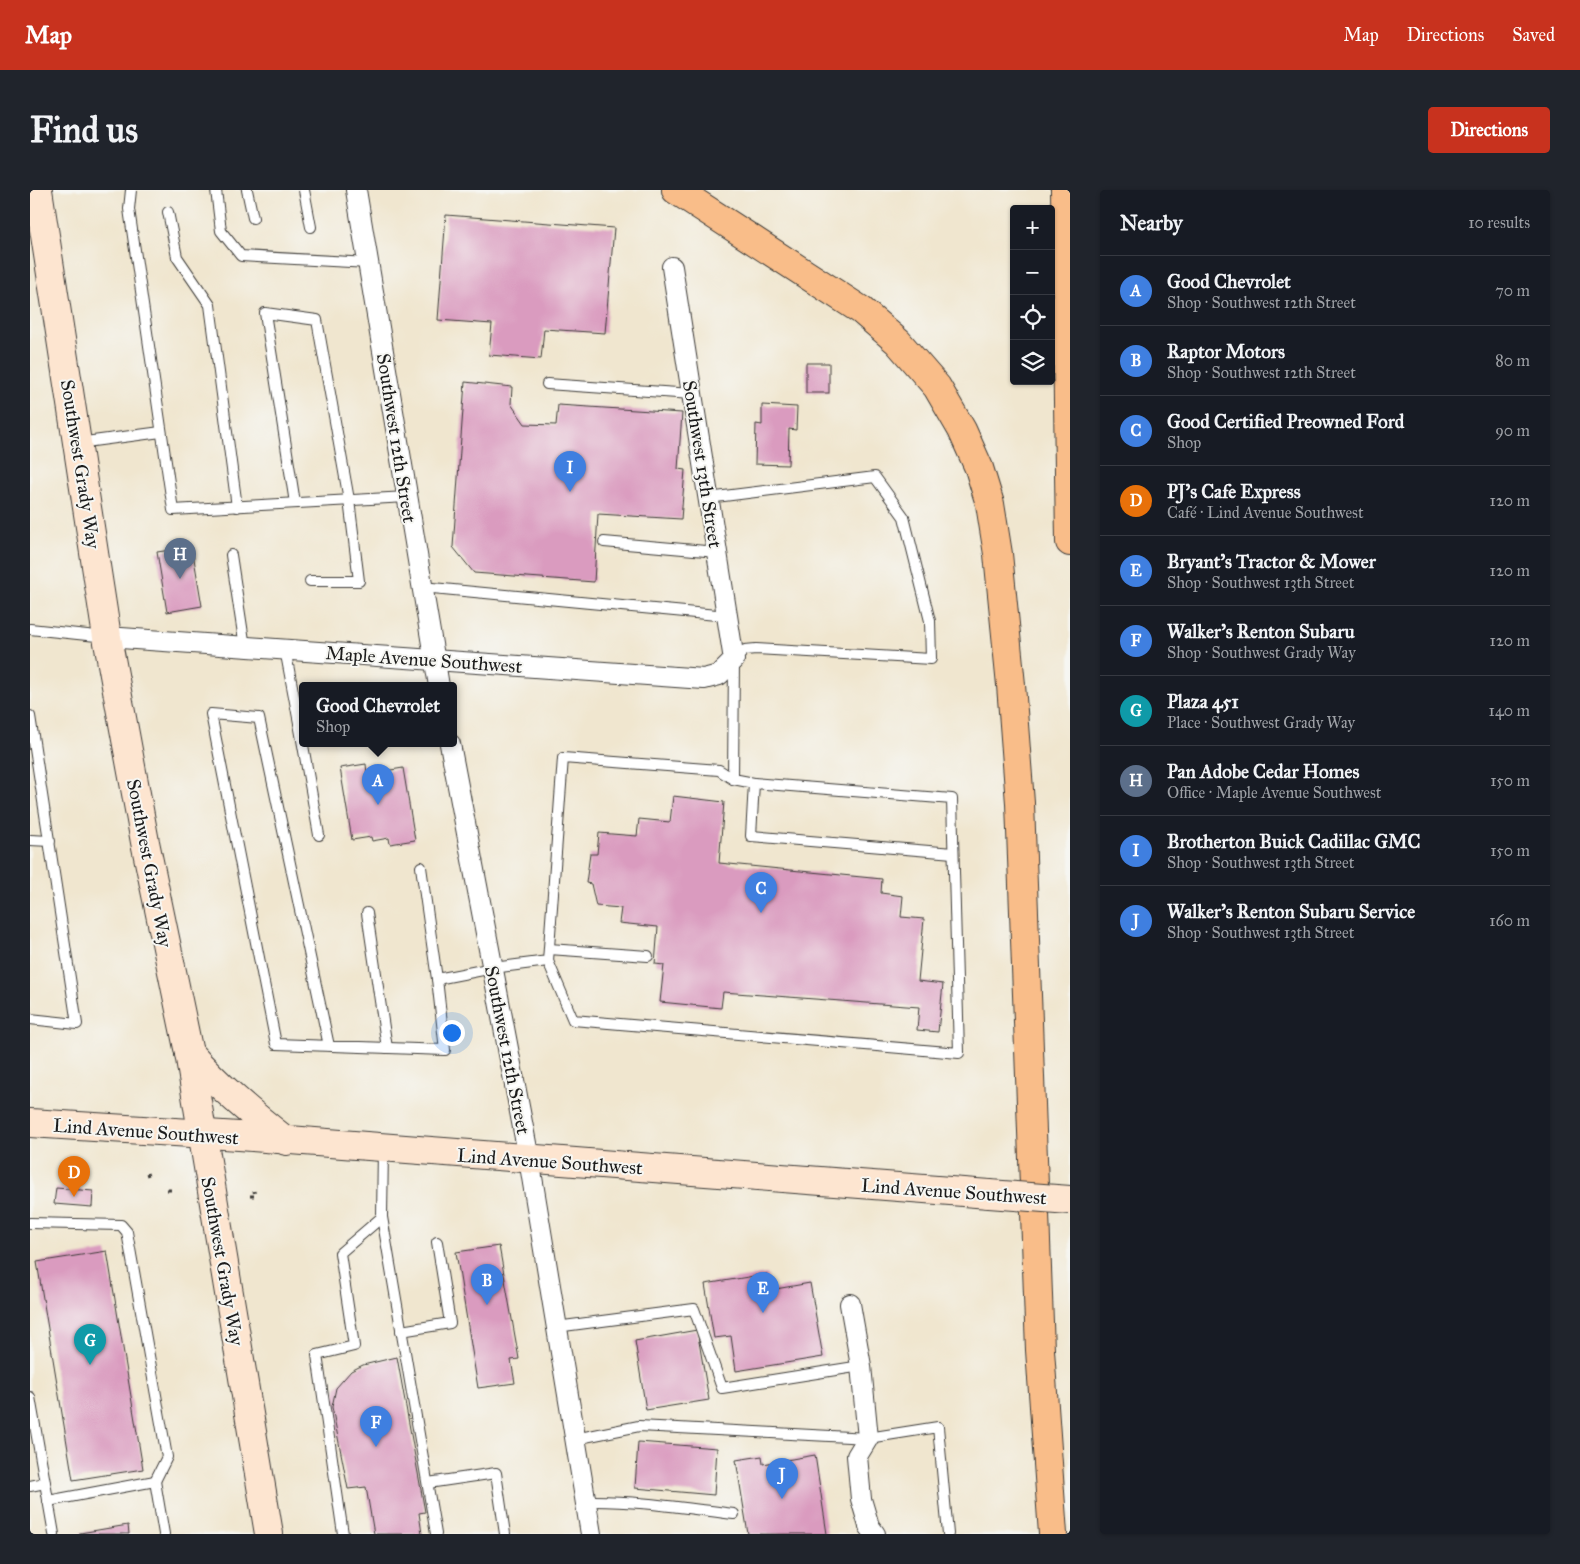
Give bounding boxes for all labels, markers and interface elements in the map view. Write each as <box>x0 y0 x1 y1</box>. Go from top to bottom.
text: Map <box>25 20 72 50</box>
text: Map <box>1343 24 1379 46</box>
text: Directions <box>1407 24 1484 46</box>
text: Saved <box>1512 24 1555 46</box>
button: Directions <box>1428 107 1550 153</box>
text: Find us <box>30 109 138 152</box>
map controls <box>1010 205 1055 385</box>
button: + <box>1010 205 1055 250</box>
text: Nearby <box>1120 210 1183 236</box>
text: 10 results <box>1468 213 1530 232</box>
button: − <box>1010 250 1055 295</box>
text: Good Chevrolet <box>1167 270 1291 293</box>
text: A <box>1131 281 1141 300</box>
text: 70 m <box>1495 281 1530 300</box>
text: Shop · Southwest 12th Street <box>1167 293 1356 312</box>
button: locate <box>1010 295 1055 340</box>
button: layers <box>1010 340 1055 385</box>
text: Raptor Motors <box>1167 340 1285 363</box>
text: B <box>1131 351 1141 370</box>
text: 80 m <box>1495 351 1530 370</box>
street label: Southwest 12th Street <box>372 352 421 525</box>
text: Shop · Southwest 12th Street <box>1167 363 1356 382</box>
street label: Southwest Grady Way <box>56 378 105 551</box>
street label: Southwest 13th Street <box>678 379 727 550</box>
text: Good Certified Preowned Ford <box>1167 410 1404 433</box>
text: C <box>1131 421 1141 440</box>
text: 90 m <box>1495 421 1530 440</box>
text: Shop <box>1167 433 1201 452</box>
pin: I <box>554 451 586 492</box>
text: PJ's Cafe Express <box>1167 480 1301 503</box>
text: D <box>1130 491 1142 510</box>
text: 120 m <box>1490 491 1530 510</box>
text: Café · Lind Avenue Southwest <box>1167 503 1364 522</box>
pin: H <box>164 538 196 579</box>
text: Bryant's Tractor & Mower <box>1167 550 1376 573</box>
text: E <box>1130 561 1142 580</box>
text: 120 m <box>1490 561 1530 580</box>
text: Shop · Southwest 13th Street <box>1167 573 1354 592</box>
text: Walker's Renton Subaru <box>1167 620 1355 643</box>
text: F <box>1131 631 1141 650</box>
text: 120 m <box>1490 631 1530 650</box>
street label: Maple Avenue Southwest <box>325 641 523 678</box>
text: Shop · Southwest Grady Way <box>1167 643 1356 662</box>
popup <box>299 682 457 747</box>
text: Plaza 451 <box>1167 690 1239 713</box>
text: Good Chevrolet <box>316 694 440 717</box>
text: G <box>1130 701 1142 720</box>
text: 140 m <box>1489 701 1530 720</box>
text: Place · Southwest Grady Way <box>1167 713 1355 732</box>
text: Shop <box>316 717 350 736</box>
text: Pan Adobe Cedar Homes <box>1167 760 1359 783</box>
pin: A <box>362 764 394 805</box>
text: H <box>1129 771 1143 790</box>
text: 150 m <box>1490 771 1530 790</box>
street label: Southwest Grady Way <box>122 777 177 950</box>
text: Office · Maple Avenue Southwest <box>1167 783 1382 802</box>
text: Brotherton Buick Cadillac GMC <box>1167 830 1420 853</box>
text: I <box>1133 841 1139 860</box>
text: 150 m <box>1490 841 1530 860</box>
text: Shop · Southwest 13th Street <box>1167 853 1354 872</box>
pin: C <box>745 872 777 913</box>
text: Walker's Renton Subaru Service <box>1167 900 1415 923</box>
text: J <box>1133 911 1139 930</box>
text: 160 m <box>1489 911 1530 930</box>
text: Shop · Southwest 13th Street <box>1167 923 1354 942</box>
street label: Southwest 12th Street <box>480 964 535 1137</box>
your location <box>439 1020 465 1046</box>
street label: Lind Avenue Southwest <box>52 1114 240 1149</box>
street label: Lind Avenue Southwest <box>456 1144 644 1179</box>
pin: D <box>58 1156 90 1197</box>
street label: Lind Avenue Southwest <box>860 1174 1048 1209</box>
street label: Southwest Grady Way <box>196 1175 249 1348</box>
pin: B <box>471 1264 503 1305</box>
pin: E <box>747 1272 779 1313</box>
pin: G <box>74 1324 106 1365</box>
pin: F <box>360 1406 392 1447</box>
pin: J <box>766 1458 798 1499</box>

